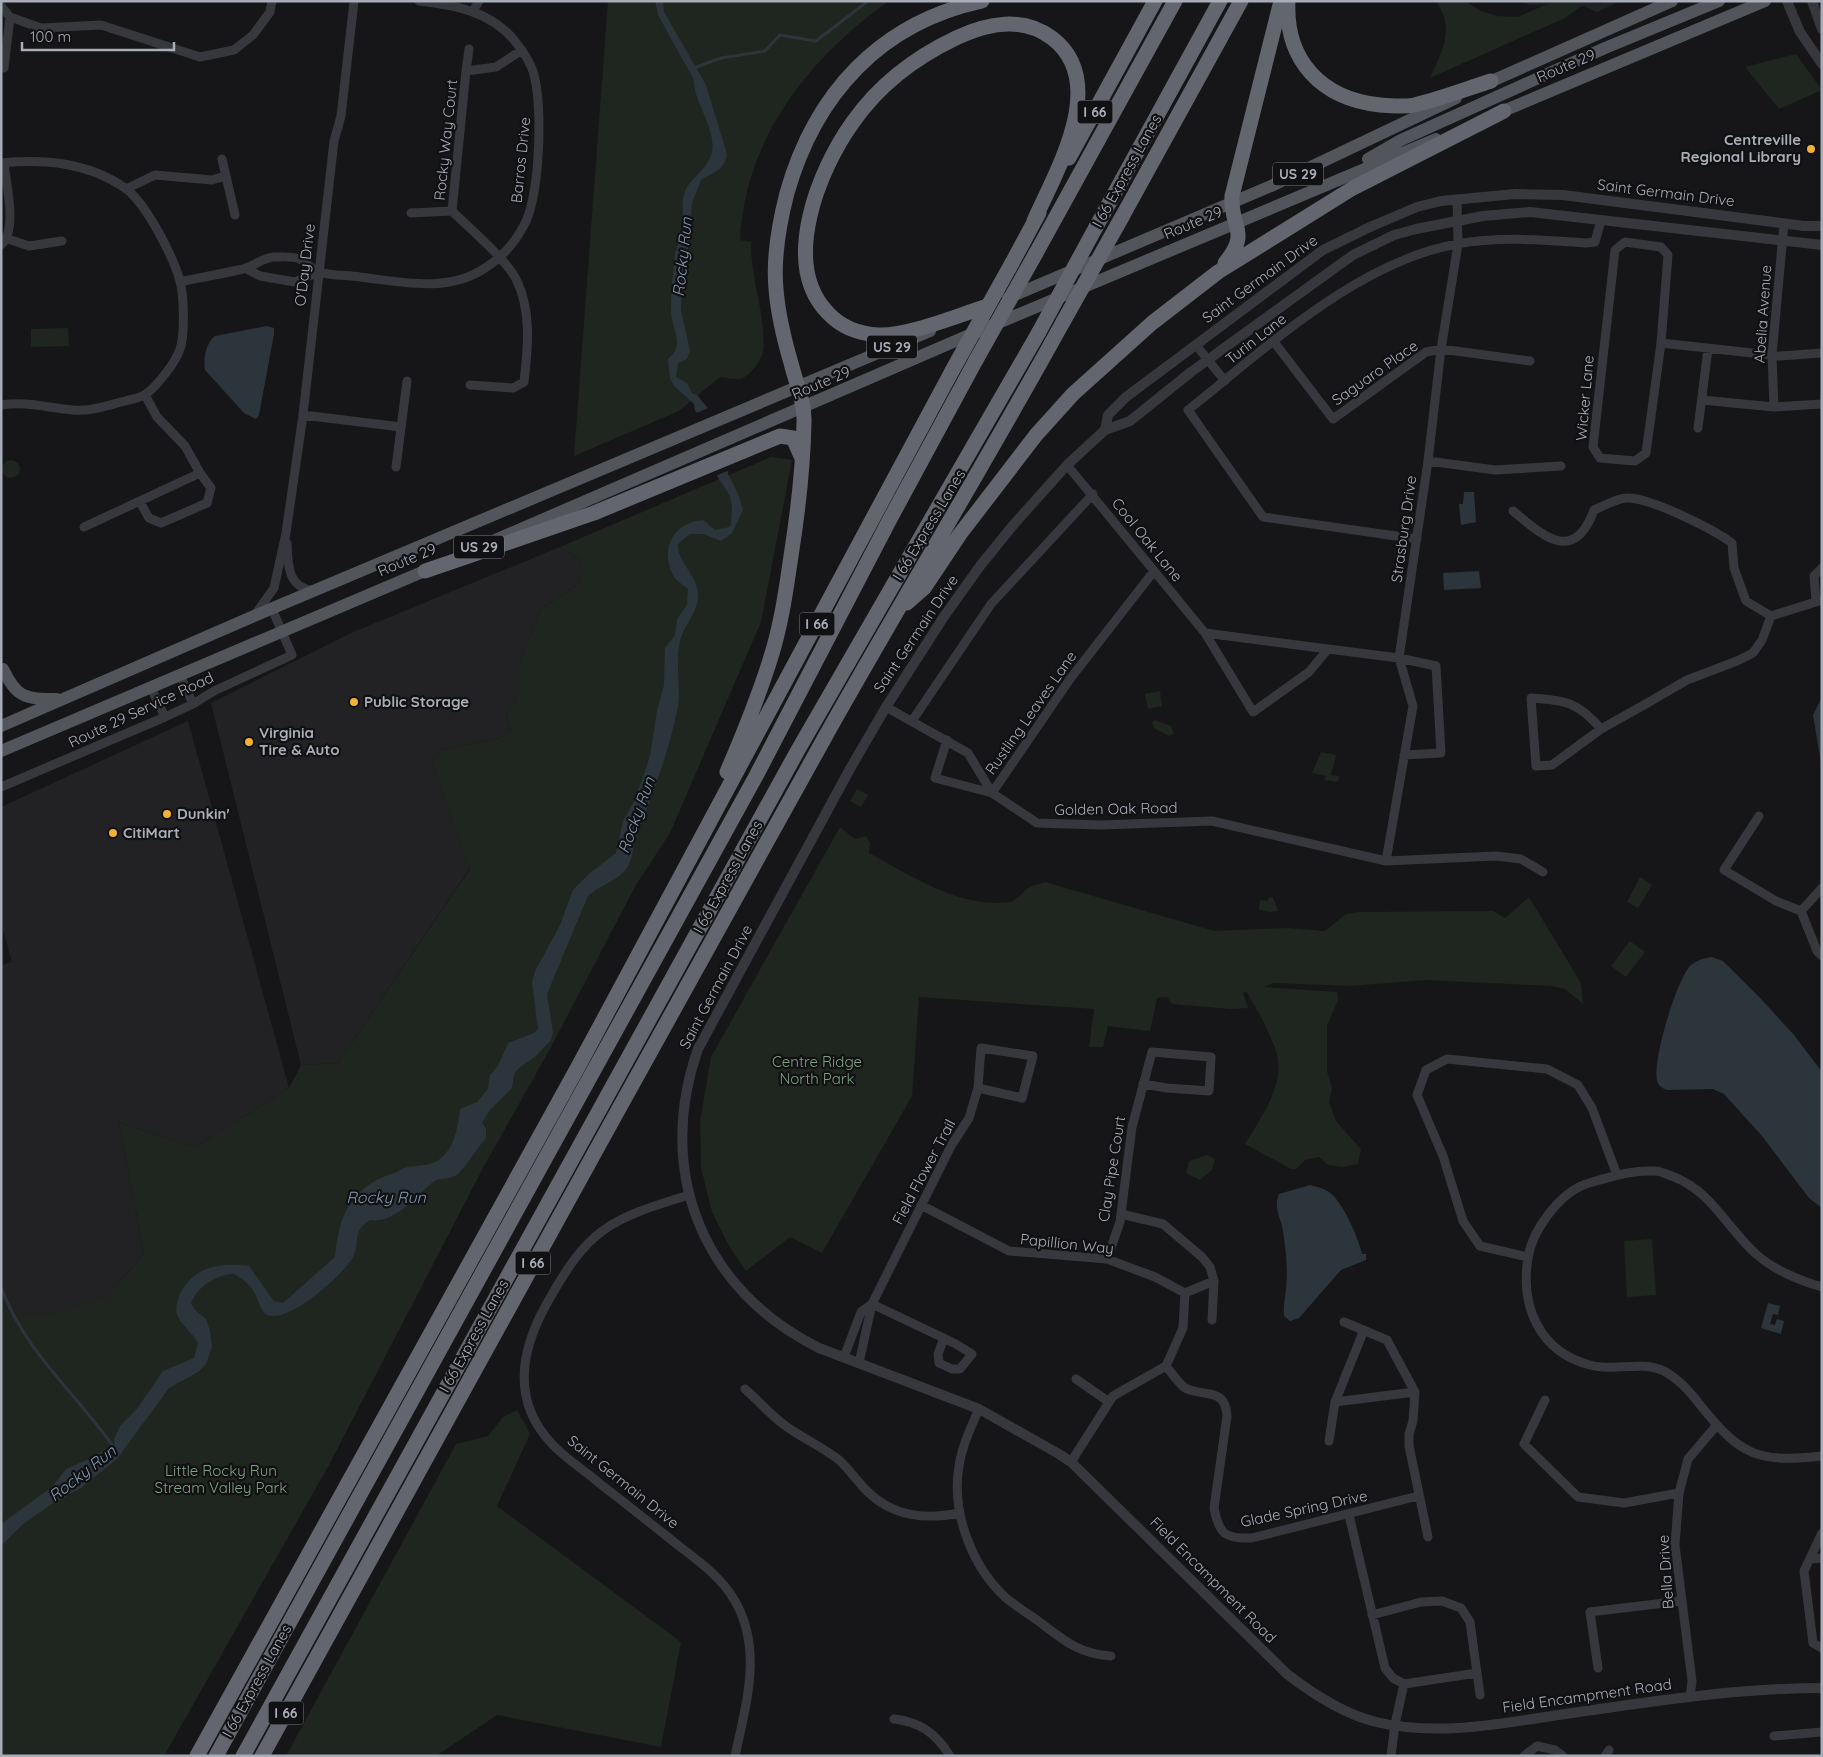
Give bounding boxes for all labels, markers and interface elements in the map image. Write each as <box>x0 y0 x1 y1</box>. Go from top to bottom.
scale bar <box>22 20 175 52</box>
text: 100 m <box>30 27 71 46</box>
street label: Route 29 <box>1534 45 1598 86</box>
street label: Rocky Way Court <box>430 78 461 201</box>
road number: I 66 <box>1078 100 1112 124</box>
street label: I 66 Express Lanes <box>1088 111 1165 231</box>
street label: Barros Drive <box>507 116 534 204</box>
place label: Centreville Regional Library <box>1680 130 1801 166</box>
marker: Centreville Regional Library <box>1805 143 1817 155</box>
road number: US 29 <box>1273 162 1323 185</box>
street label: Saint Germain Drive <box>1596 175 1736 210</box>
street label: Route 29 <box>1161 202 1225 243</box>
water label: Rocky Run <box>668 216 696 298</box>
street label: O'Day Drive <box>290 223 319 307</box>
street label: Saint Germain Drive <box>1198 230 1321 327</box>
street label: Abelia Avenue <box>1750 264 1775 364</box>
street label: Turin Lane <box>1222 309 1290 368</box>
road number: US 29 <box>867 336 917 358</box>
street label: Saguaro Place <box>1328 336 1421 409</box>
street label: Wicker Lane <box>1571 354 1598 441</box>
street label: Route 29 <box>789 362 853 403</box>
street label: I 66 Express Lanes <box>888 466 969 584</box>
street label: Strasburg Drive <box>1387 474 1420 584</box>
street label: Cool Oak Lane <box>1108 494 1187 585</box>
road number: US 29 <box>454 536 504 558</box>
street label: Route 29 <box>375 539 439 580</box>
street label: Saint Germain Drive <box>869 571 962 696</box>
road number: I 66 <box>800 612 834 636</box>
street label: Rustling Leaves Lane <box>981 647 1080 778</box>
street label: Route 29 Service Road <box>65 668 216 752</box>
place label: Public Storage <box>364 692 469 711</box>
marker: Public Storage <box>348 696 360 708</box>
place label: Virginia Tire & Auto <box>259 723 340 759</box>
marker: Virginia Tire & Auto <box>243 736 255 748</box>
water label: Rocky Run <box>613 774 659 856</box>
street label: Golden Oak Road <box>1054 798 1178 819</box>
place label: Dunkin' <box>177 804 230 823</box>
marker: Dunkin' <box>161 808 173 820</box>
street label: I 66 Express Lanes <box>689 817 766 937</box>
place label: CitiMart <box>123 823 180 842</box>
marker: CitiMart <box>107 827 119 839</box>
street label: Saint Germain Drive <box>675 921 756 1052</box>
park label: Centre Ridge North Park <box>772 1052 862 1088</box>
street label: Clay Pipe Court <box>1094 1115 1129 1223</box>
street label: Field Flower Trail <box>888 1116 959 1228</box>
water label: Rocky Run <box>346 1187 427 1207</box>
street label: Papillion Way <box>1019 1229 1115 1258</box>
road number: I 66 <box>516 1252 550 1274</box>
street label: I 66 Express Lanes <box>435 1276 512 1396</box>
street label: Saint Germain Drive <box>564 1431 683 1532</box>
water label: Rocky Run <box>45 1440 120 1505</box>
park label: Little Rocky Run Stream Valley Park <box>155 1461 287 1497</box>
street label: Glade Spring Drive <box>1239 1486 1369 1531</box>
street label: Field Encampment Road <box>1146 1513 1280 1647</box>
street label: Bella Drive <box>1653 1534 1678 1610</box>
street label: I 66 Express Lanes <box>219 1621 295 1741</box>
street label: Field Encampment Road <box>1501 1674 1673 1717</box>
road number: I 66 <box>268 1702 304 1725</box>

